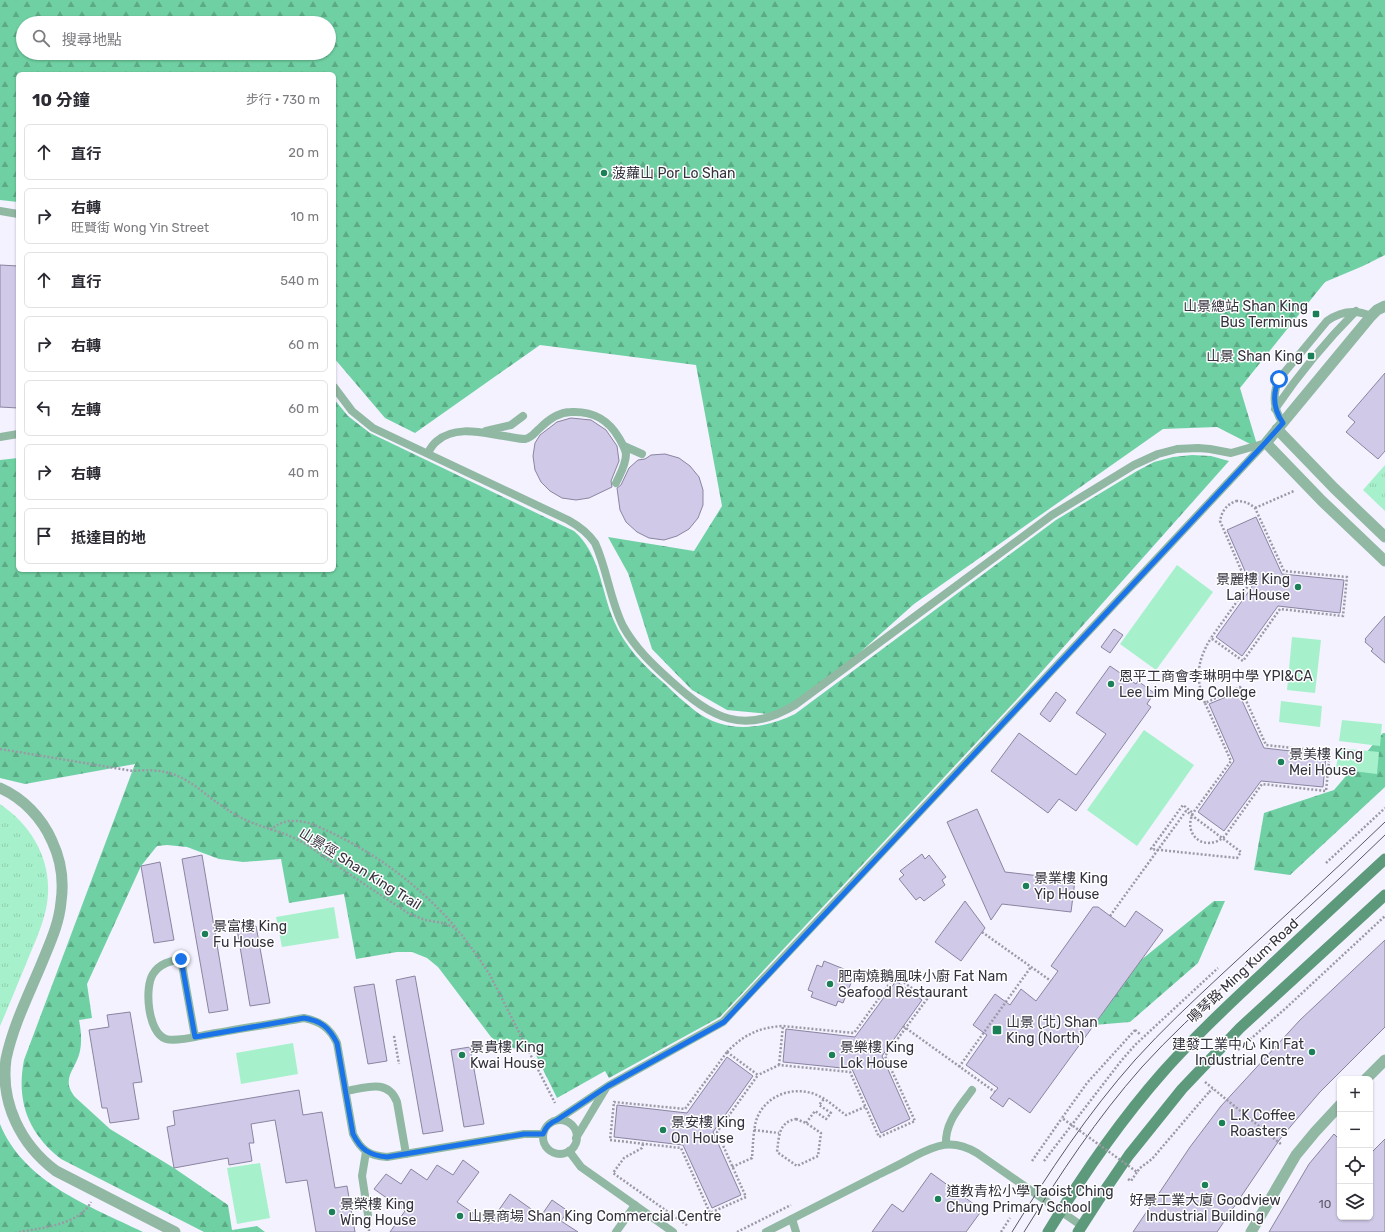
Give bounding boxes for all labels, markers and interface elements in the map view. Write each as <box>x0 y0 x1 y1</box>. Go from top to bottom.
search box <box>16 16 336 60</box>
icon: search <box>30 27 52 49</box>
text: 搜尋地點 <box>62 31 122 49</box>
text: 10 分鐘 <box>32 90 90 110</box>
text: 步行 · 730 m <box>246 92 320 107</box>
icon: ahead <box>33 141 55 163</box>
text: 直行 <box>71 145 101 163</box>
text: 20 m <box>288 145 319 160</box>
place label: 菠蘿山 Por Lo Shan <box>612 165 735 182</box>
marker: 菠蘿山 Por Lo Shan <box>599 168 609 178</box>
text: 右轉 <box>71 199 101 217</box>
icon: right <box>33 205 55 227</box>
text: 10 m <box>290 209 319 224</box>
text: 旺賢街 Wong Yin Street <box>71 220 209 235</box>
icon: ahead <box>33 269 55 291</box>
text: 直行 <box>71 273 101 291</box>
text: 540 m <box>280 273 319 288</box>
place label: 山景總站 Shan King Bus Terminus <box>1183 298 1308 331</box>
marker: 山景總站 Shan King Bus Terminus <box>1311 309 1321 319</box>
icon: right <box>33 333 55 355</box>
text: 右轉 <box>71 337 101 355</box>
text: 60 m <box>288 337 319 352</box>
place label: 山景 Shan King <box>1206 348 1303 365</box>
marker: 山景 Shan King <box>1306 351 1316 361</box>
route start <box>1270 370 1288 388</box>
icon: left <box>33 397 55 419</box>
text: 左轉 <box>71 401 101 419</box>
text: 60 m <box>288 401 319 416</box>
icon: right <box>33 461 55 483</box>
text: 右轉 <box>71 465 101 483</box>
text: 40 m <box>288 465 319 480</box>
icon: arrive <box>33 525 55 547</box>
text: 抵達目的地 <box>71 529 146 547</box>
place label: 景麗樓 King Lai House <box>1216 571 1290 604</box>
marker: 景麗樓 King Lai House <box>1293 582 1303 592</box>
place label: 恩平工商會李琳明中學 YPI&CA Lee Lim Ming College <box>1119 668 1313 701</box>
marker: 恩平工商會李琳明中學 YPI&CA Lee Lim Ming College <box>1106 679 1116 689</box>
place label: 景美樓 King Mei House <box>1289 746 1363 779</box>
marker: 景美樓 King Mei House <box>1276 757 1286 767</box>
street label: 山景徑 Shan King Trail <box>296 825 424 913</box>
place label: 景業樓 King Yip House <box>1034 870 1108 903</box>
marker: 景業樓 King Yip House <box>1021 881 1031 891</box>
street label: 鳴琴路 Ming Kum Road <box>1184 915 1302 1027</box>
place label: 景富樓 King Fu House <box>213 918 287 951</box>
marker: 景富樓 King Fu House <box>200 929 210 939</box>
route end <box>172 950 190 968</box>
place label: 肥南燒鵝風味小廚 Fat Nam Seafood Restaurant <box>838 968 1008 1001</box>
marker: 肥南燒鵝風味小廚 Fat Nam Seafood Restaurant <box>825 979 835 989</box>
place label: 山景 (北) Shan King (North) <box>1006 1014 1098 1047</box>
marker: 山景 (北) Shan King (North) <box>991 1024 1003 1036</box>
place label: 建發工業中心 Kin Fat Industrial Centre <box>1172 1036 1305 1069</box>
place label: 景貴樓 King Kwai House <box>470 1039 545 1072</box>
place label: 景樂樓 King Lok House <box>840 1039 914 1072</box>
marker: 建發工業中心 Kin Fat Industrial Centre <box>1307 1047 1317 1057</box>
marker: 景貴樓 King Kwai House <box>457 1050 467 1060</box>
marker: 景樂樓 King Lok House <box>827 1050 837 1060</box>
map controls <box>1337 1076 1373 1220</box>
button: + <box>1337 1076 1373 1112</box>
place label: L.K Coffee Roasters <box>1230 1107 1296 1140</box>
button: − <box>1337 1112 1373 1148</box>
place label: 景安樓 King On House <box>671 1114 745 1147</box>
marker: L.K Coffee Roasters <box>1217 1118 1227 1128</box>
marker: 景安樓 King On House <box>658 1125 668 1135</box>
button: locate <box>1337 1148 1373 1184</box>
marker: 好景工業大廈 Goodview Industrial Building <box>1200 1180 1210 1190</box>
place label: 道教青松小學 Taoist Ching Chung Primary School <box>946 1183 1114 1216</box>
button: layers <box>1337 1184 1373 1220</box>
place label: 好景工業大廈 Goodview Industrial Building <box>1129 1192 1281 1225</box>
marker: 道教青松小學 Taoist Ching Chung Primary School <box>933 1194 943 1204</box>
place label: 景榮樓 King Wing House <box>340 1196 416 1229</box>
house number: 10 <box>1319 1197 1331 1211</box>
marker: 景榮樓 King Wing House <box>327 1207 337 1217</box>
place label: 山景商場 Shan King Commercial Centre <box>468 1208 722 1225</box>
marker: 山景商場 Shan King Commercial Centre <box>455 1211 465 1221</box>

